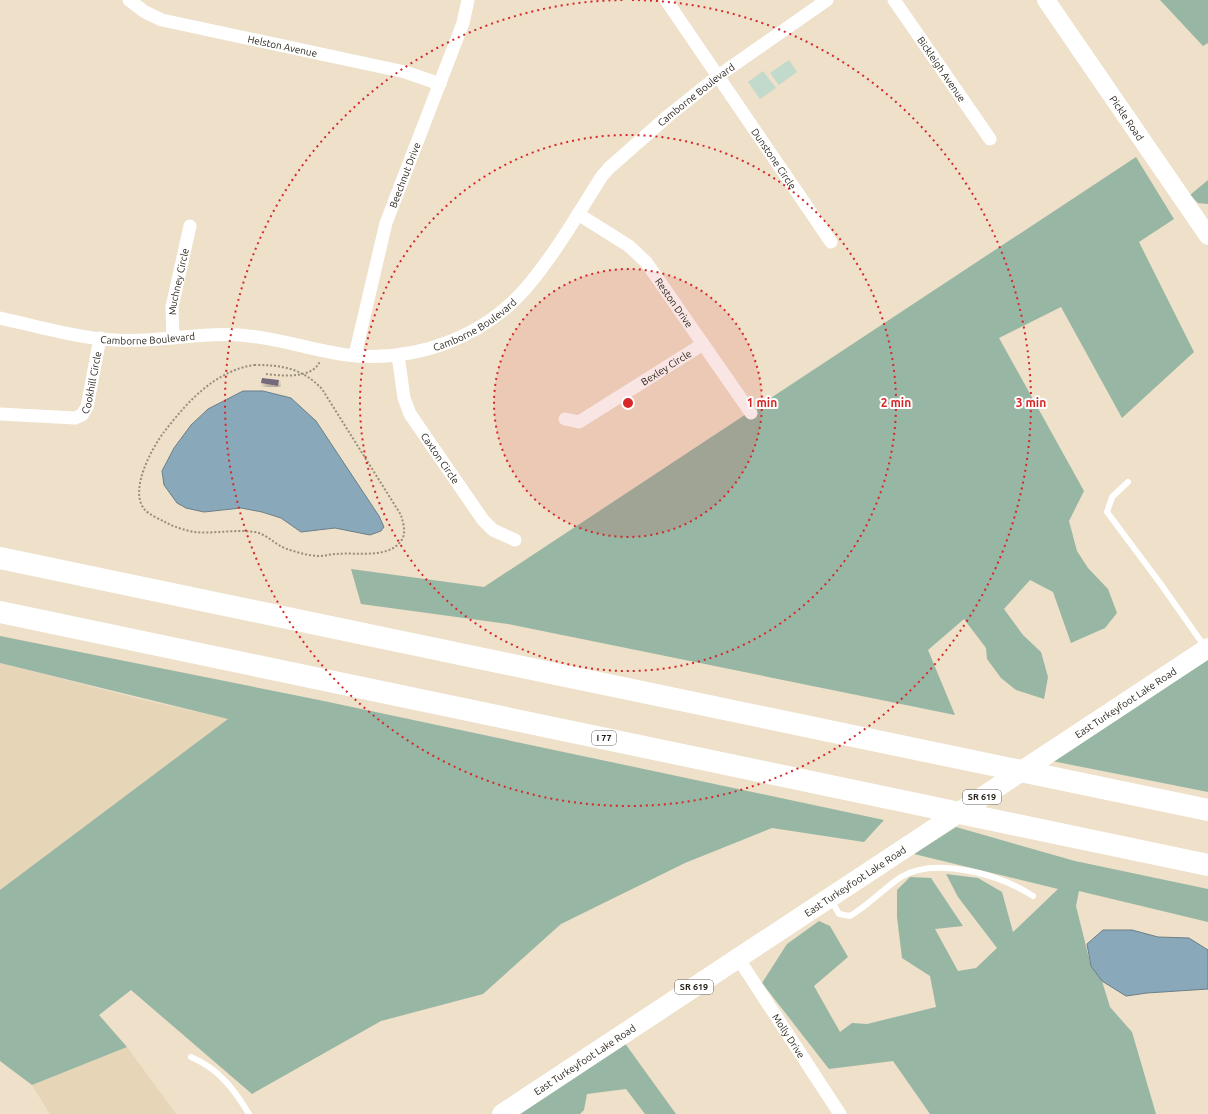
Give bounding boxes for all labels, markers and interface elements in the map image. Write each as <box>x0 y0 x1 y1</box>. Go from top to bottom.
street label: Helston Avenue <box>246 33 318 59</box>
street label: Bickleigh Avenue <box>915 35 968 104</box>
street label: Camborne Boulevard <box>656 61 737 129</box>
street label: Pickle Road <box>1107 94 1146 143</box>
street label: Dunstone Circle <box>749 126 798 191</box>
street label: Beechnut Drive <box>387 141 422 209</box>
street label: Muchney Circle <box>167 247 191 315</box>
street label: Reston Drive <box>653 276 695 330</box>
street label: Camborne Boulevard <box>432 296 519 353</box>
street label: Camborne Boulevard <box>100 331 196 347</box>
street label: Bexley Circle <box>639 348 693 388</box>
street label: Cookhill Circle <box>79 350 103 416</box>
centre of rings <box>621 396 635 410</box>
text: 1 min <box>747 396 777 409</box>
text: 2 min <box>881 396 911 409</box>
text: 3 min <box>1016 396 1046 409</box>
street label: Caxton Circle <box>419 431 461 486</box>
street label: East Turkeyfoot Lake Road <box>1073 665 1179 740</box>
road number: I 77 <box>592 731 616 745</box>
road number: SR 619 <box>963 790 1001 804</box>
street label: East Turkeyfoot Lake Road <box>803 844 908 919</box>
road number: SR 619 <box>675 980 713 994</box>
street label: Molly Drive <box>770 1012 807 1060</box>
street label: East Turkeyfoot Lake Road <box>532 1022 638 1097</box>

